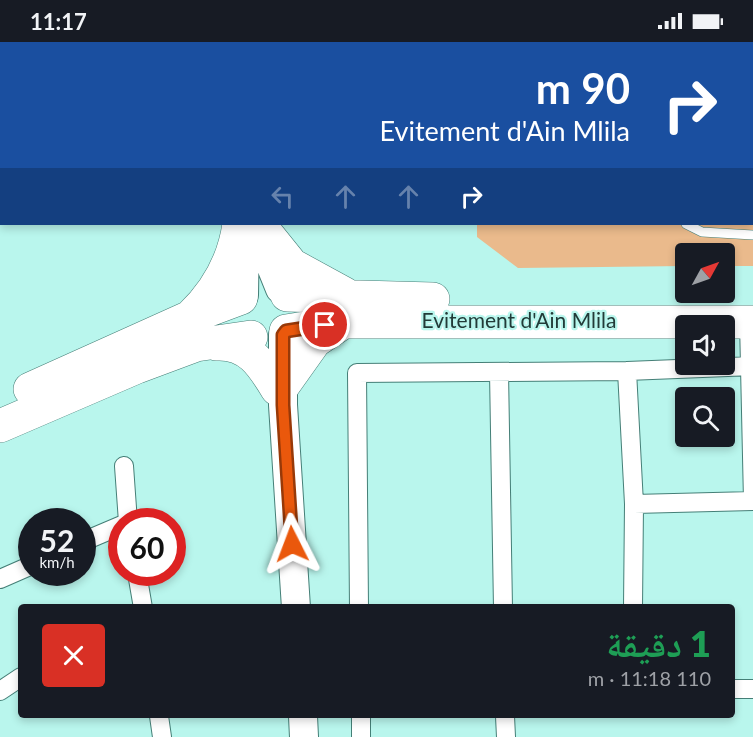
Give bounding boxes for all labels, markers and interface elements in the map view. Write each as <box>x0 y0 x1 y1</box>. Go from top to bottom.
text: 11:17 <box>30 8 87 35</box>
text: 90 m <box>536 63 630 113</box>
icon: right <box>651 66 729 144</box>
text: Evitement d'Ain Mlila <box>380 114 630 147</box>
icon: left <box>266 180 299 213</box>
icon: ahead <box>329 180 362 213</box>
icon: ahead <box>392 180 425 213</box>
icon: right <box>455 180 488 213</box>
north arrow <box>675 243 735 303</box>
map controls <box>675 243 735 447</box>
pin <box>299 299 350 350</box>
street label: Evitement d'Ain Mlila <box>422 307 616 332</box>
icon: arrive <box>308 308 341 341</box>
button: sound <box>675 315 735 375</box>
button: search <box>675 387 735 447</box>
speed limit sign: 60 <box>108 508 186 586</box>
position arrow <box>260 512 324 576</box>
text: 52 <box>40 522 74 558</box>
text: km/h <box>39 553 75 571</box>
text: 1 دقيقة <box>606 621 711 665</box>
button: close <box>42 624 105 687</box>
text: 110 m · 11:18 <box>588 666 711 690</box>

